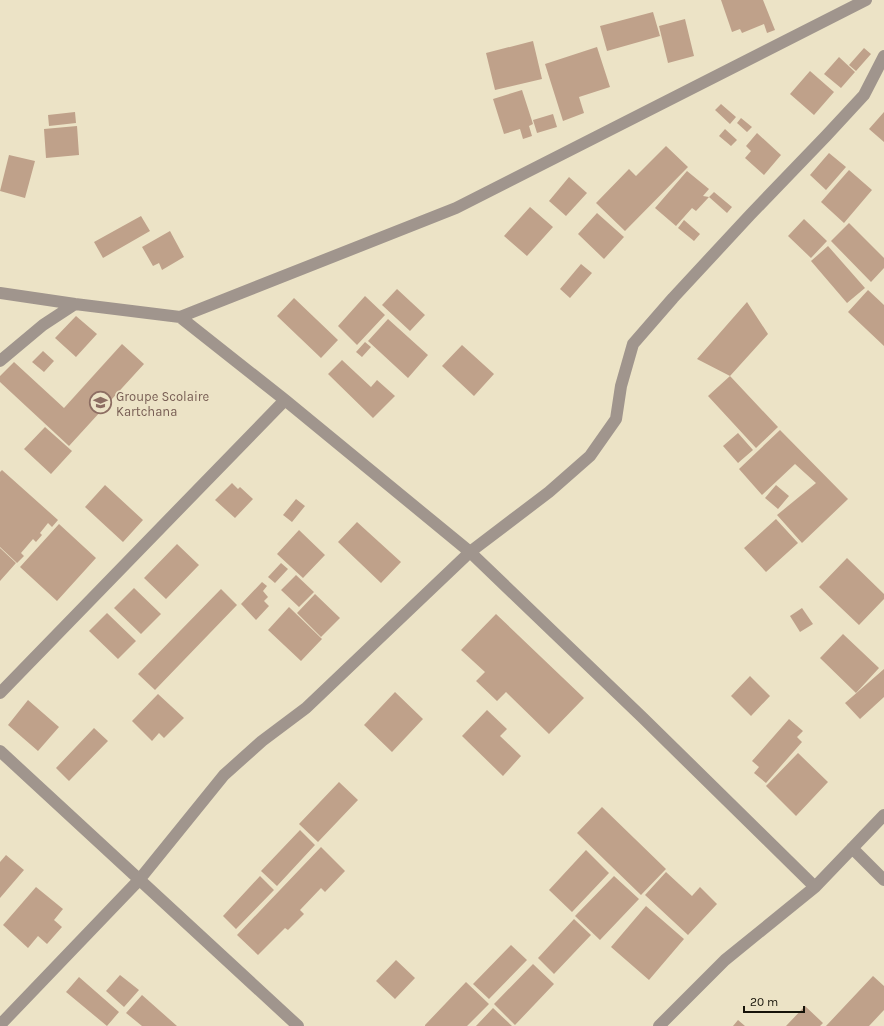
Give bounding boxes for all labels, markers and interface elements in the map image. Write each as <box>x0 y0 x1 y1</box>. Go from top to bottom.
place label: Groupe Scolaire Kartchana <box>116 389 209 419</box>
school or university icon: Groupe Scolaire Kartchana <box>88 390 114 416</box>
scale bar <box>744 988 804 1014</box>
text: 20 m <box>750 995 778 1009</box>

